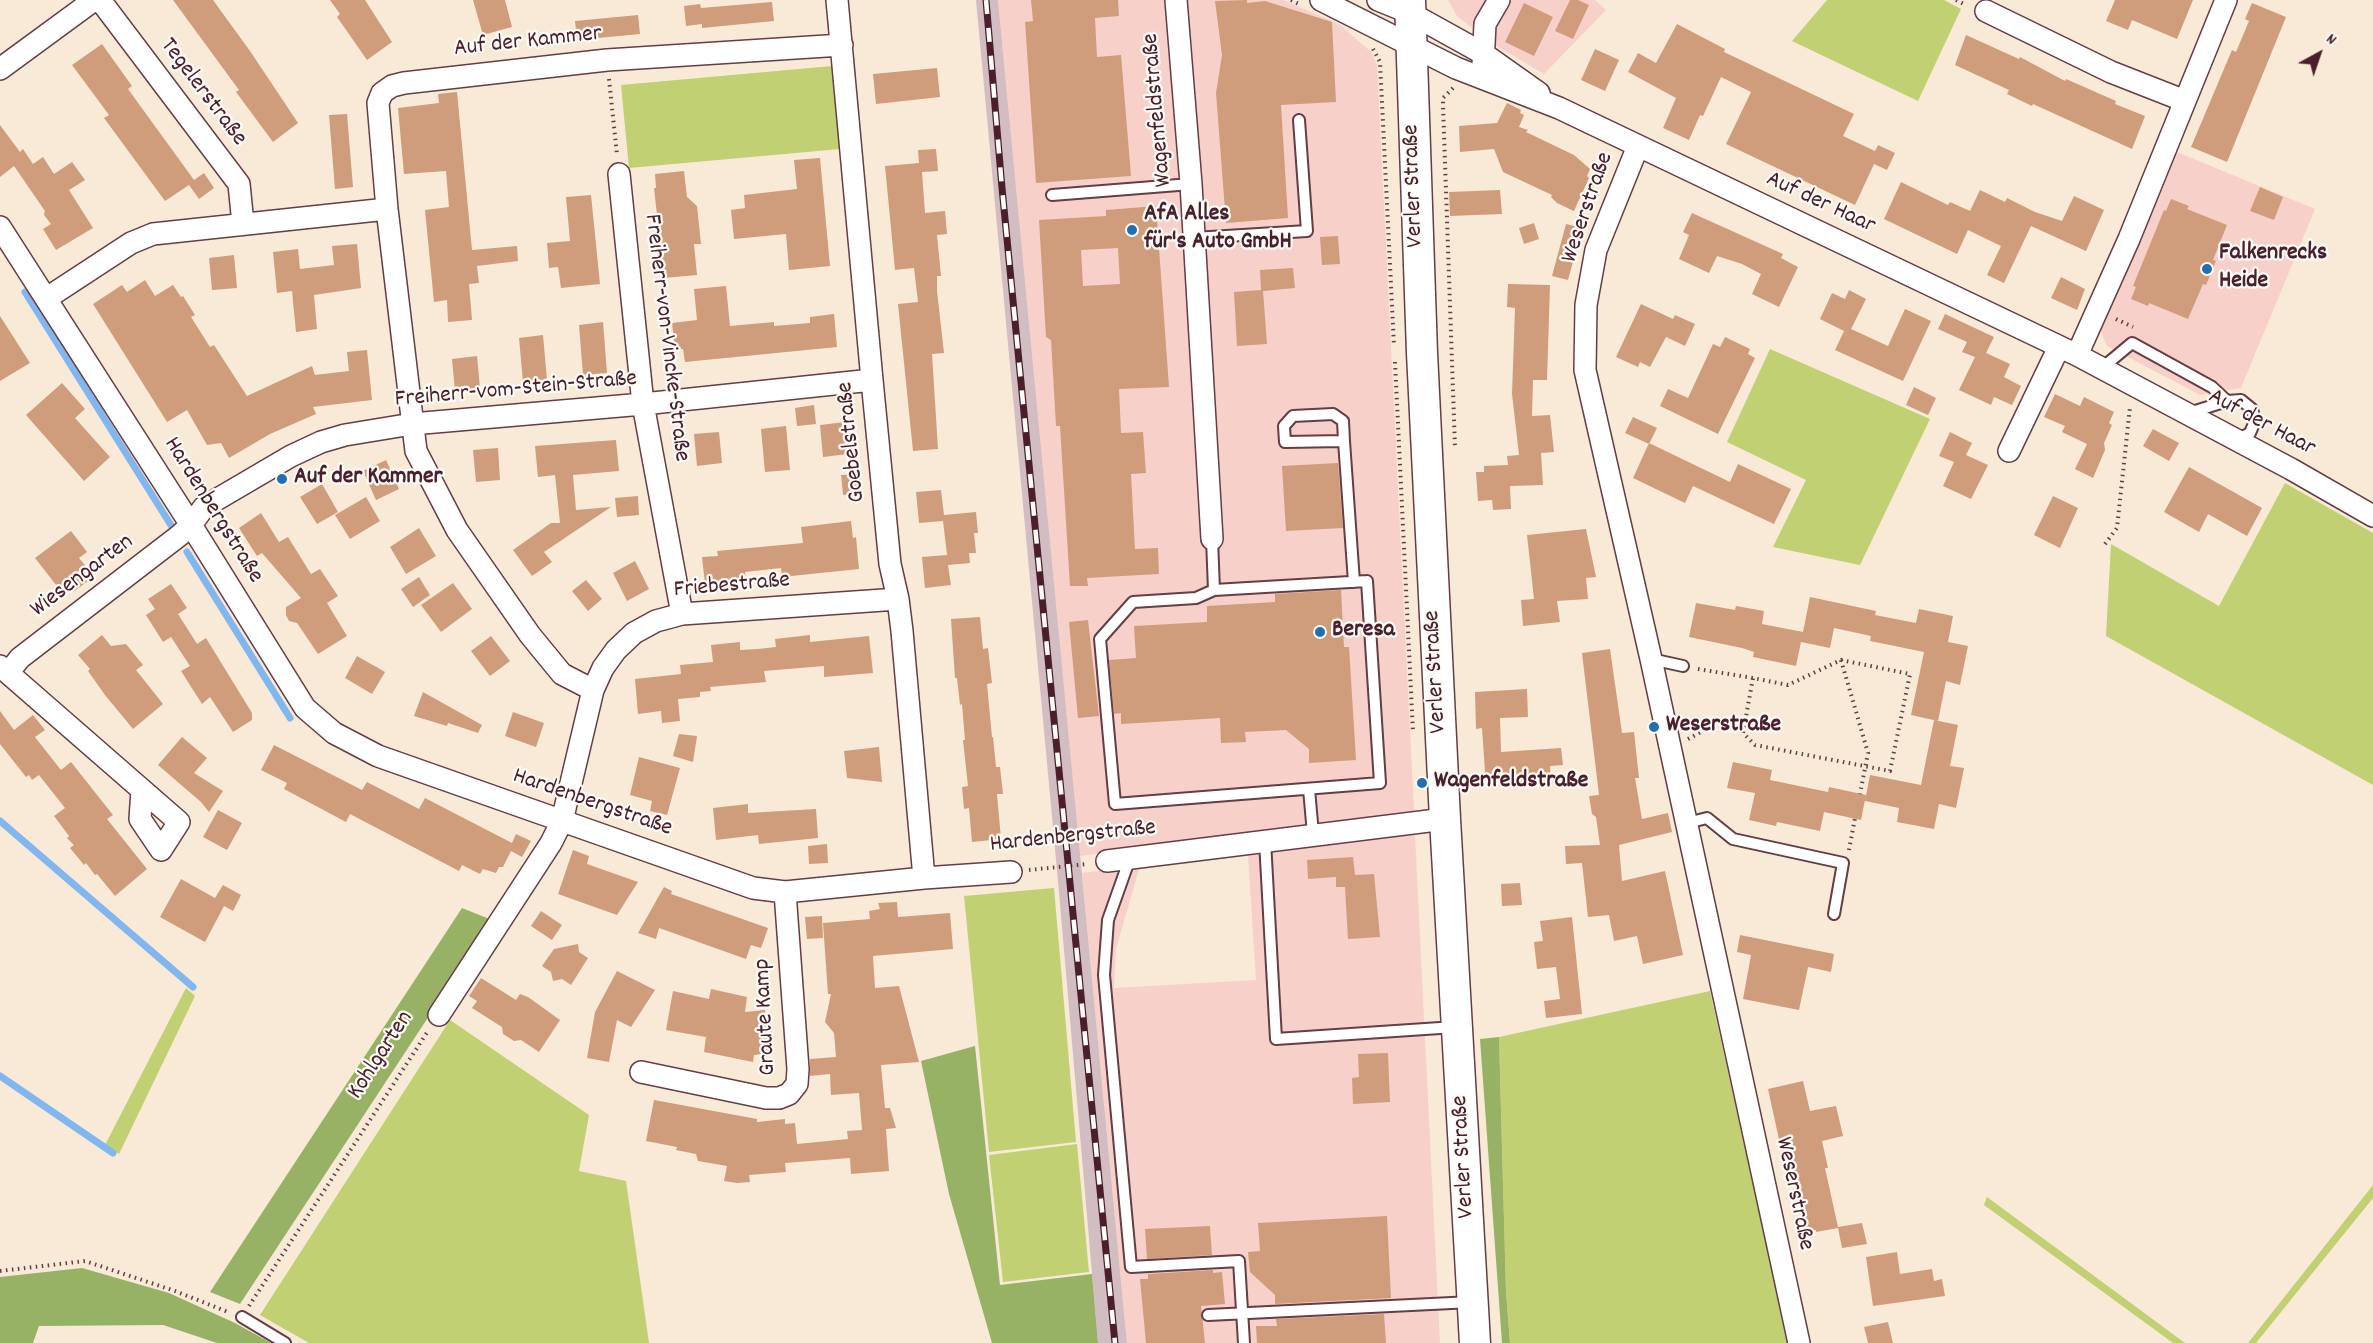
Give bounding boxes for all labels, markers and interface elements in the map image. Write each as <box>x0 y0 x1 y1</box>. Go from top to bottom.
street label: Auf der Kammer <box>453 21 603 65</box>
north arrow <box>2289 24 2349 84</box>
text: N <box>2320 28 2341 51</box>
street label: Wagenfeldstraße <box>1138 32 1180 188</box>
street label: Tegelerstraße <box>152 33 252 153</box>
street label: Verler Straße <box>1398 124 1432 248</box>
street label: Weserstraße <box>1557 149 1621 267</box>
street label: Auf der Haar <box>1761 166 1879 242</box>
place label: AfA Alles für's Auto GmbH <box>1144 202 1292 258</box>
street label: Freiherr-von-Vincke-Straße <box>636 213 694 463</box>
marker: AfA Alles für's Auto GmbH <box>1125 223 1139 237</box>
place label: Falkenrecks Heide <box>2219 241 2327 297</box>
marker: Falkenrecks Heide <box>2200 262 2214 276</box>
street label: Freiherr-vom-Stein-Straße <box>394 366 638 416</box>
street label: Goebelstraße <box>832 380 874 504</box>
street label: Auf der Haar <box>2202 384 2320 464</box>
street label: Hardenbergstraße <box>156 433 268 589</box>
place label: Auf der Kammer <box>294 465 442 493</box>
marker: Auf der Kammer <box>275 472 289 486</box>
street label: Wiesengarten <box>26 529 140 625</box>
street label: Friebestraße <box>673 568 791 606</box>
street label: Verler Straße <box>1419 610 1455 734</box>
place label: Beresa <box>1332 618 1395 646</box>
marker: Beresa <box>1313 625 1327 639</box>
place label: Weserstraße <box>1666 713 1781 741</box>
marker: Weserstraße <box>1647 720 1661 734</box>
street label: Hardenbergstraße <box>508 763 676 845</box>
place label: Wagenfeldstraße <box>1434 769 1588 797</box>
marker: Wagenfeldstraße <box>1415 776 1429 790</box>
street label: Hardenbergstraße <box>989 815 1157 861</box>
street label: Graute Kamp <box>750 958 784 1076</box>
street label: Kohlgarten <box>343 1006 421 1106</box>
street label: Verler Straße <box>1447 1095 1483 1219</box>
street label: Weserstraße <box>1767 1135 1819 1253</box>

